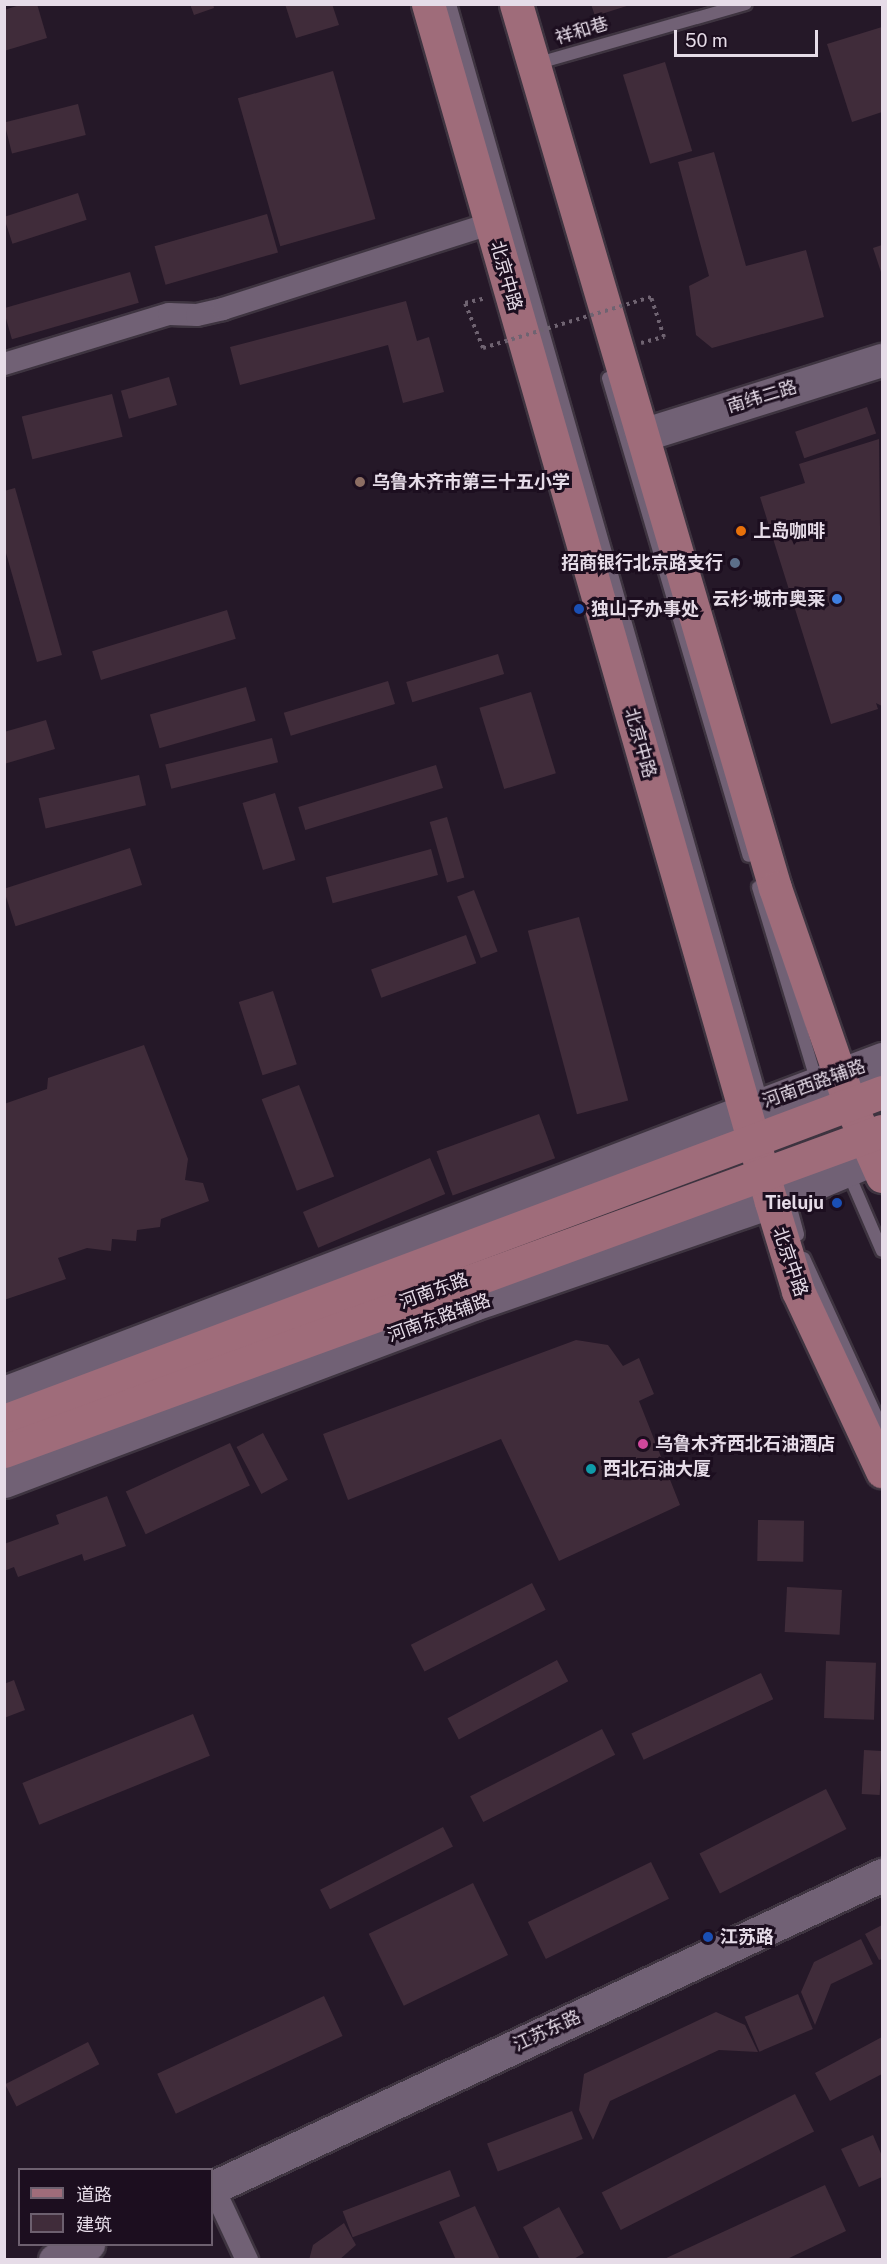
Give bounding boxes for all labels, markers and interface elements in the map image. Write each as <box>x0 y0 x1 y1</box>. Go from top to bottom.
street label: 祥和巷 <box>553 13 611 49</box>
scale bar <box>677 18 821 56</box>
text: 50 m <box>685 30 728 51</box>
street label: 北京中路 <box>486 238 526 314</box>
street label: 南纬二路 <box>724 376 800 418</box>
place label: 乌鲁木齐市第三十五小学 <box>372 471 570 493</box>
marker: 乌鲁木齐市第三十五小学 <box>353 475 367 489</box>
place label: 上岛咖啡 <box>753 520 825 542</box>
marker: 上岛咖啡 <box>734 524 748 538</box>
place label: 招商银行北京路支行 <box>561 552 723 574</box>
marker: 招商银行北京路支行 <box>728 556 742 570</box>
place label: 云杉·城市奥莱 <box>712 588 825 610</box>
marker: 云杉·城市奥莱 <box>830 592 844 606</box>
place label: 独山子办事处 <box>591 598 699 620</box>
marker: 独山子办事处 <box>572 602 586 616</box>
street label: 北京中路 <box>620 705 660 781</box>
street label: 河南西路辅路 <box>760 1055 868 1113</box>
place label: Tieluju <box>765 1192 824 1214</box>
marker: Tieluju <box>828 1194 846 1212</box>
street label: 北京中路 <box>768 1224 812 1300</box>
street label: 河南东路 <box>396 1269 472 1313</box>
street label: 河南东路辅路 <box>385 1289 493 1347</box>
place label: 乌鲁木齐西北石油酒店 <box>655 1433 835 1455</box>
marker: 乌鲁木齐西北石油酒店 <box>636 1437 650 1451</box>
place label: 西北石油大厦 <box>603 1458 711 1480</box>
marker: 西北石油大厦 <box>584 1462 598 1476</box>
place label: 江苏路 <box>720 1926 774 1948</box>
marker: 江苏路 <box>701 1930 715 1944</box>
street label: 江苏东路 <box>510 2006 584 2056</box>
legend <box>18 2168 213 2246</box>
text: 道路 <box>76 2184 112 2205</box>
text: 建筑 <box>76 2214 112 2235</box>

